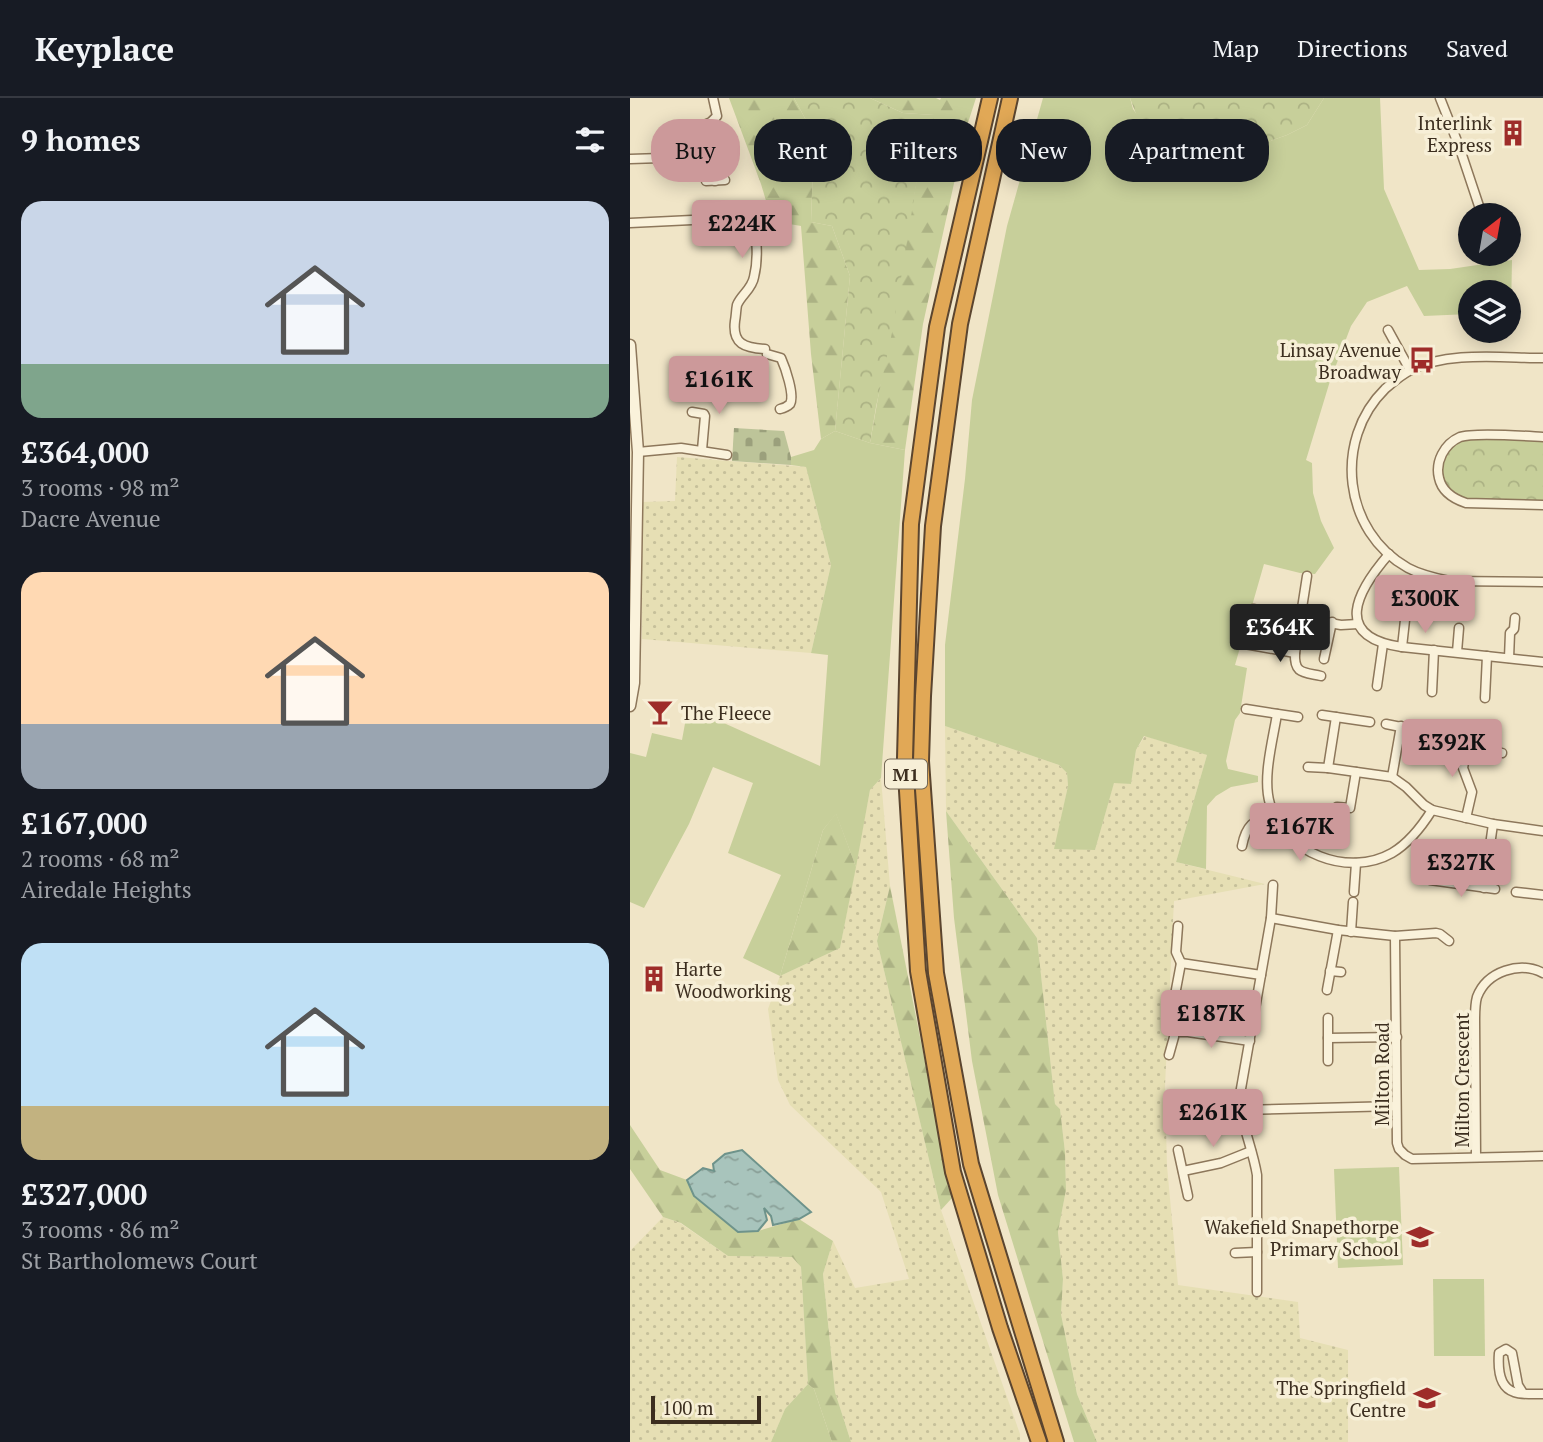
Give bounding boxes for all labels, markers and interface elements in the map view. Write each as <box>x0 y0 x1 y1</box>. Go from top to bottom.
text: Keyplace <box>35 27 174 70</box>
text: Map <box>1213 32 1259 64</box>
text: Directions <box>1297 32 1408 64</box>
text: Saved <box>1446 32 1508 64</box>
place label: Interlink Express <box>1418 110 1492 157</box>
building icon: Interlink Express <box>1498 118 1528 148</box>
chip: Buy <box>651 119 740 182</box>
chip: Rent <box>754 119 852 182</box>
chip: Filters <box>866 119 982 182</box>
chip: New <box>996 119 1091 182</box>
chip: Apartment <box>1105 119 1269 182</box>
text: 9 homes <box>21 120 140 160</box>
icon: filters <box>571 121 609 159</box>
pin: £224K <box>693 200 791 260</box>
north arrow <box>1458 203 1521 266</box>
map controls <box>1458 203 1521 343</box>
text: £224K <box>708 207 776 238</box>
icon: home <box>252 247 378 373</box>
button: layers <box>1458 280 1521 343</box>
place label: Linsay Avenue Broadway <box>1280 337 1401 384</box>
bus stop icon: Linsay Avenue Broadway <box>1407 345 1437 375</box>
pin: £161K <box>670 356 768 416</box>
text: £161K <box>685 363 753 394</box>
text: £364,000 <box>21 432 149 472</box>
text: 3 rooms · 98 m² <box>21 472 180 503</box>
text: Dacre Avenue <box>21 503 160 534</box>
pin: £300K <box>1376 575 1474 635</box>
text: £300K <box>1391 582 1459 613</box>
pin: £364K <box>1231 604 1329 664</box>
text: £364K <box>1246 611 1314 642</box>
icon: home <box>252 618 378 744</box>
bar icon: The Fleece <box>645 697 675 727</box>
place label: The Fleece <box>681 700 771 725</box>
pin: £392K <box>1403 720 1501 779</box>
text: £392K <box>1418 726 1486 757</box>
road number: M1 <box>885 760 927 788</box>
text: £167,000 <box>21 803 147 843</box>
pin: £167K <box>1251 804 1349 863</box>
text: £167K <box>1266 810 1334 841</box>
pin: £327K <box>1412 840 1510 899</box>
text: 2 rooms · 68 m² <box>21 843 180 874</box>
text: £327K <box>1427 846 1495 877</box>
text: Airedale Heights <box>21 874 192 905</box>
place label: Harte Woodworking <box>675 956 792 1003</box>
building icon: Harte Woodworking <box>639 964 669 994</box>
icon: home <box>252 989 378 1115</box>
pin: £187K <box>1162 990 1260 1050</box>
text: £187K <box>1177 997 1245 1028</box>
street label: Milton Crescent <box>1449 1012 1474 1148</box>
street label: Milton Road <box>1369 1022 1394 1126</box>
pin: £261K <box>1164 1090 1262 1149</box>
text: £261K <box>1179 1096 1247 1127</box>
text: £327,000 <box>21 1174 147 1214</box>
text: 3 rooms · 86 m² <box>21 1214 180 1245</box>
place label: Wakefield Snapethorpe Primary School <box>1204 1214 1399 1261</box>
school or university icon: Wakefield Snapethorpe Primary School <box>1405 1222 1435 1252</box>
text: St Bartholomews Court <box>21 1245 258 1276</box>
place label: The Springfield Centre <box>1276 1375 1406 1422</box>
school or university icon: The Springfield Centre <box>1412 1383 1442 1413</box>
scale bar <box>651 1393 761 1425</box>
text: 100 m <box>662 1395 713 1420</box>

